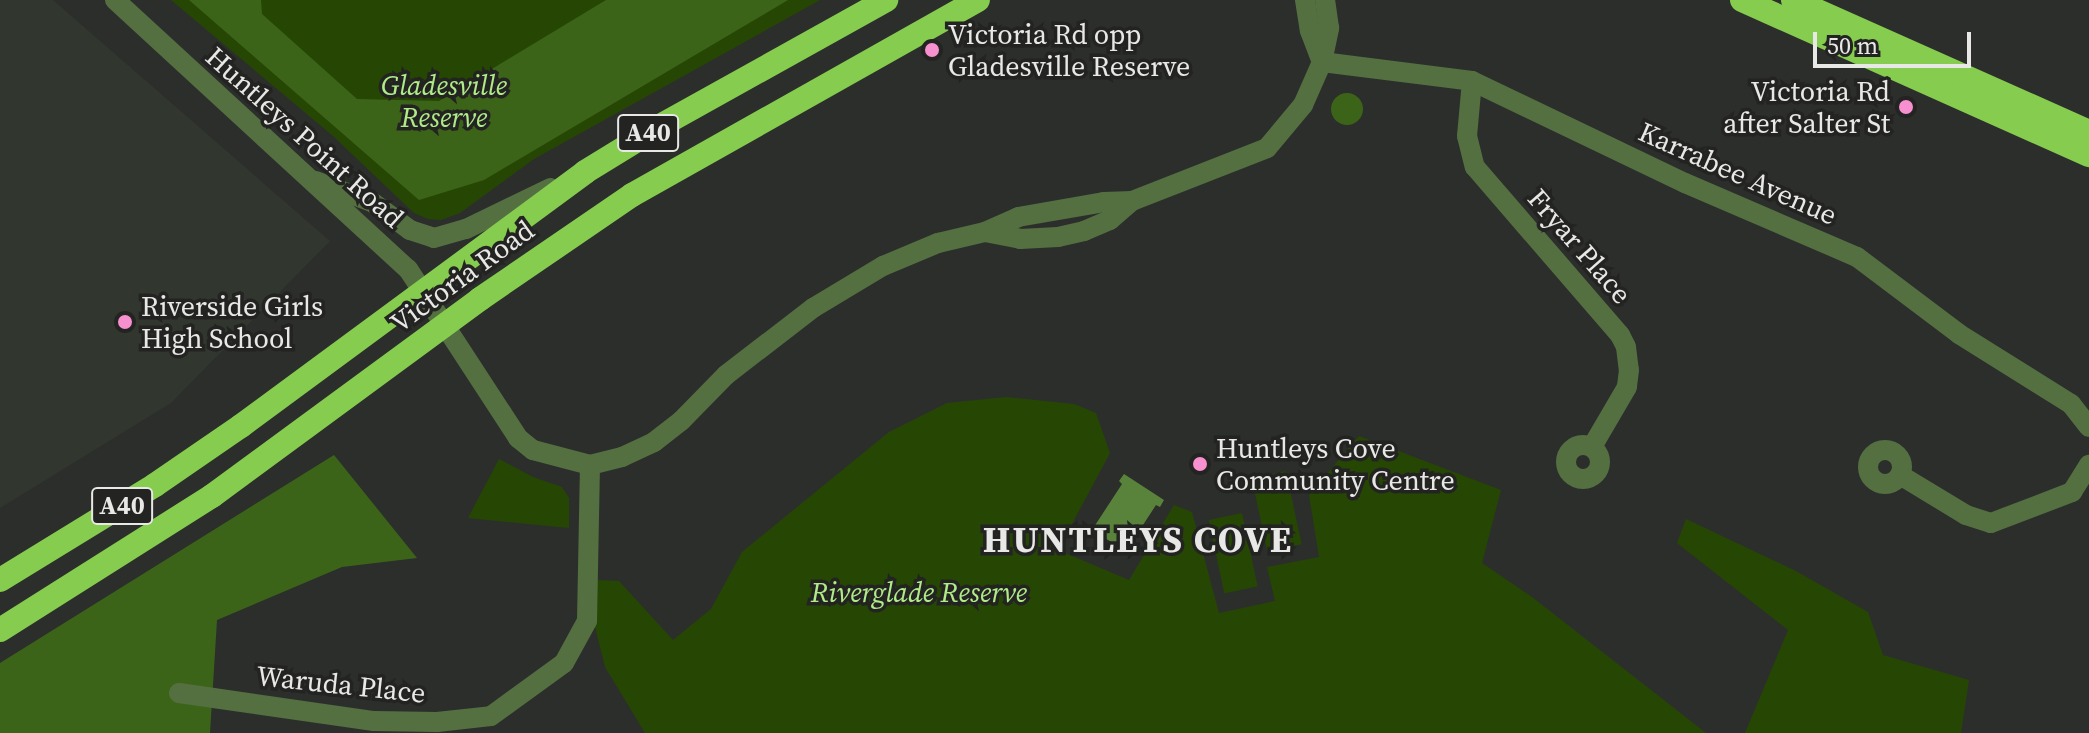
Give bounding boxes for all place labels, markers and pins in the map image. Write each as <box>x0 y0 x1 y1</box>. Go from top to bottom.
place label: Victoria Rd opp Gladesville Reserve <box>948 17 1190 83</box>
marker: Victoria Rd opp Gladesville Reserve <box>923 41 941 59</box>
place label: Victoria Rd after Salter St <box>1723 74 1890 140</box>
marker: Victoria Rd after Salter St <box>1897 98 1915 116</box>
place label: Riverside Girls High School <box>141 289 323 355</box>
marker: Riverside Girls High School <box>116 313 134 331</box>
place label: Huntleys Cove Community Centre <box>1216 431 1455 497</box>
marker: Huntleys Cove Community Centre <box>1191 455 1209 473</box>

